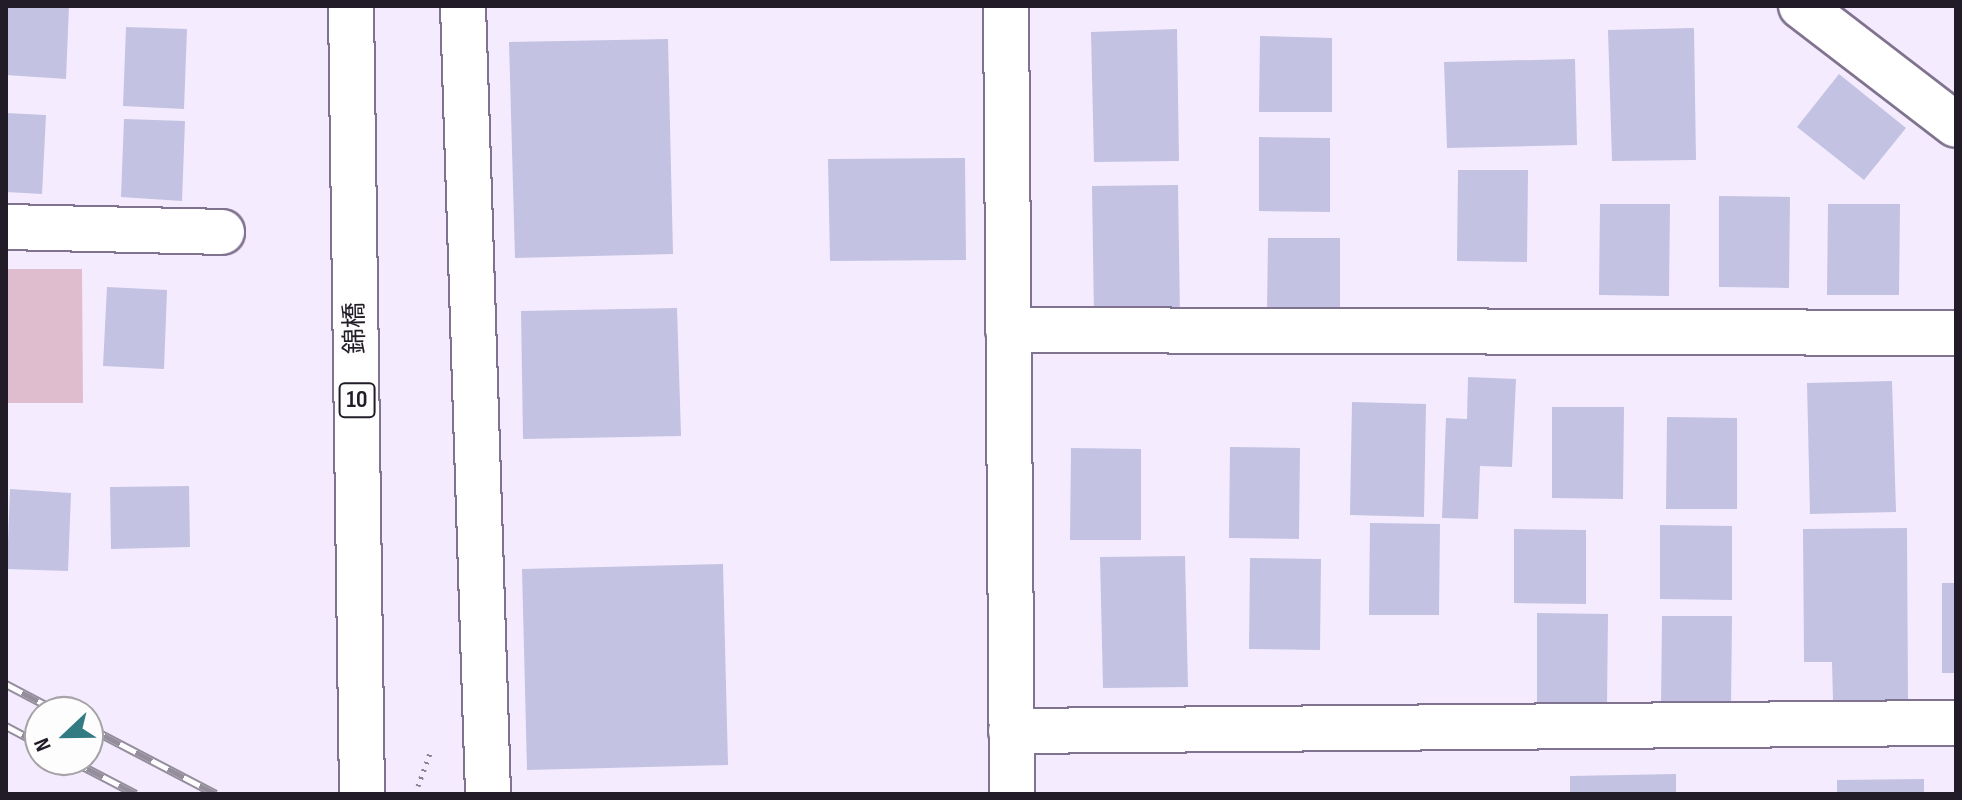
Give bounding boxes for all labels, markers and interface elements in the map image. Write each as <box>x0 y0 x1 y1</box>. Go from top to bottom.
street label: 錦橋 <box>340 302 372 354</box>
road number: 10 <box>337 380 377 420</box>
north arrow <box>24 696 104 776</box>
text: N <box>28 734 58 755</box>

